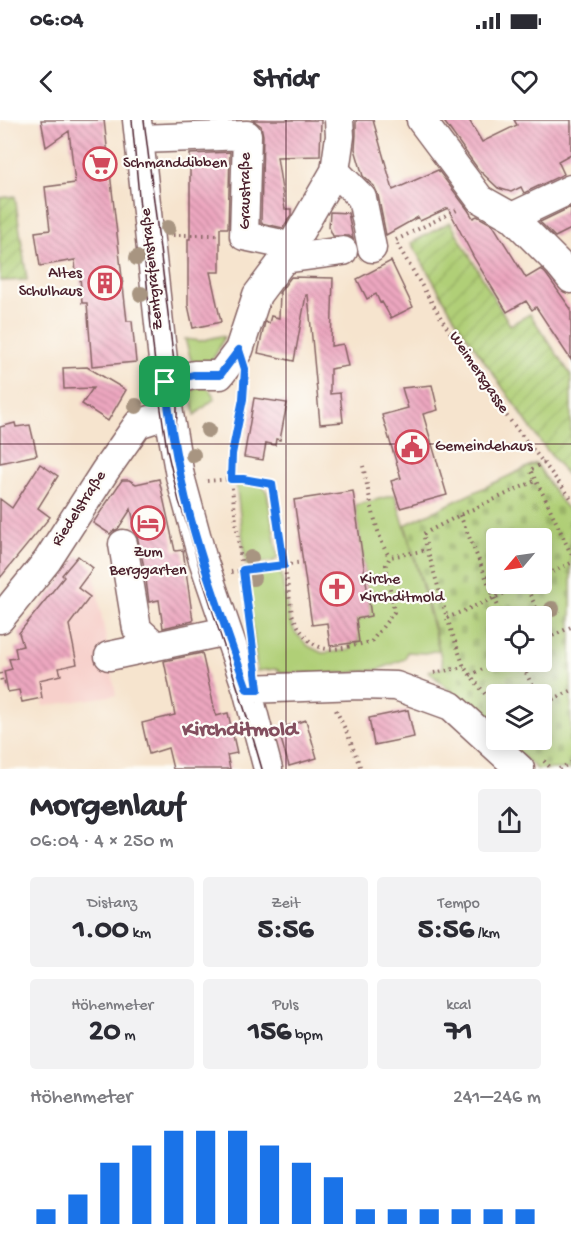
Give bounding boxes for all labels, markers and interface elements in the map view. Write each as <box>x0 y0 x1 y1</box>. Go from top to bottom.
text: 06:04 <box>30 8 83 34</box>
icon: back <box>30 65 63 98</box>
text: Stridr <box>253 65 318 97</box>
icon: heart <box>508 65 541 98</box>
supermarket icon: Schmanddibben <box>82 146 118 182</box>
street label: Graustraße <box>237 152 256 230</box>
place label: Schmanddibben <box>123 155 228 174</box>
street label: Zentgrafenstraße <box>137 207 169 331</box>
place label: Altes Schulhaus <box>19 265 83 302</box>
building icon: Altes Schulhaus <box>87 265 123 301</box>
street label: Weimersgasse <box>444 329 513 418</box>
pin <box>139 356 190 407</box>
icon: arrive <box>148 365 181 398</box>
public building icon: Gemeindehaus <box>394 429 430 465</box>
place label: Gemeindehaus <box>435 438 534 457</box>
street label: Riedelstraße <box>49 467 112 550</box>
hotel icon: Zum Berggarten <box>130 505 166 541</box>
north arrow <box>486 528 552 594</box>
map controls <box>486 528 552 750</box>
place label: Zum Berggarten <box>108 544 187 581</box>
church icon: Kirche Kirchditmold <box>319 571 355 607</box>
place label: Kirche Kirchditmold <box>360 571 446 608</box>
button: locate <box>486 606 552 672</box>
button: layers <box>486 684 552 750</box>
district label: Kirchditmold <box>181 718 300 744</box>
text: Morgenlauf <box>30 789 184 827</box>
button: share <box>478 789 541 852</box>
text: 06:04 · 4 × 250 m <box>30 831 174 854</box>
text: Distanz <box>87 895 137 914</box>
text: Zeit <box>271 895 300 914</box>
text: Tempo <box>438 895 480 914</box>
text: 1.00 <box>73 914 129 949</box>
text: 5:56 <box>257 914 314 949</box>
text: 5:56 <box>418 914 474 949</box>
text: km <box>129 925 151 944</box>
text: /km <box>474 925 500 944</box>
text: Höhenmeter <box>71 997 153 1016</box>
text: Puls <box>273 997 298 1016</box>
text: kcal <box>446 997 471 1016</box>
text: 20 <box>89 1016 120 1051</box>
text: 156 <box>248 1016 291 1051</box>
text: 71 <box>445 1016 473 1051</box>
text: m <box>120 1027 136 1046</box>
text: bpm <box>291 1027 323 1046</box>
text: Höhenmeter <box>30 1087 132 1110</box>
text: 241–246 m <box>453 1087 541 1110</box>

